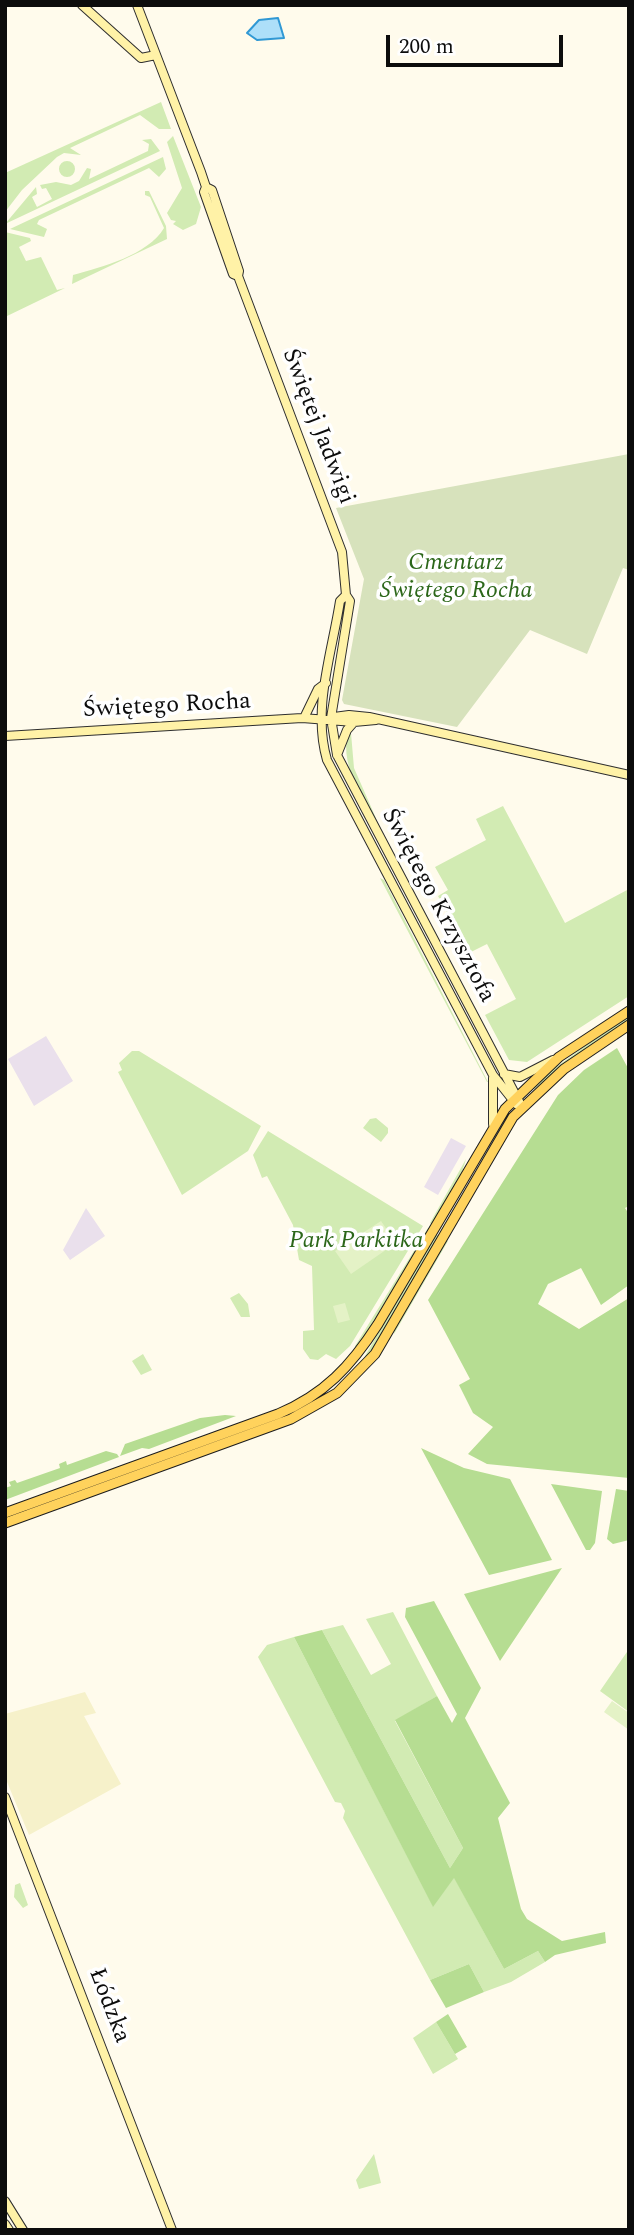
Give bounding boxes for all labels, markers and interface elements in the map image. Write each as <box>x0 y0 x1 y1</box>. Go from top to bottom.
scale bar <box>389 21 566 65</box>
text: 200 m <box>399 31 454 63</box>
street label: Świętej Jadwigi <box>274 345 360 509</box>
park label: Cmentarz Świętego Rocha <box>380 550 532 606</box>
street label: Świętego Rocha <box>82 688 252 726</box>
street label: Świętego Krzysztofa <box>374 804 500 1008</box>
park label: Park Parkitka <box>289 1228 423 1256</box>
street label: Łódzka <box>81 1965 135 2047</box>

